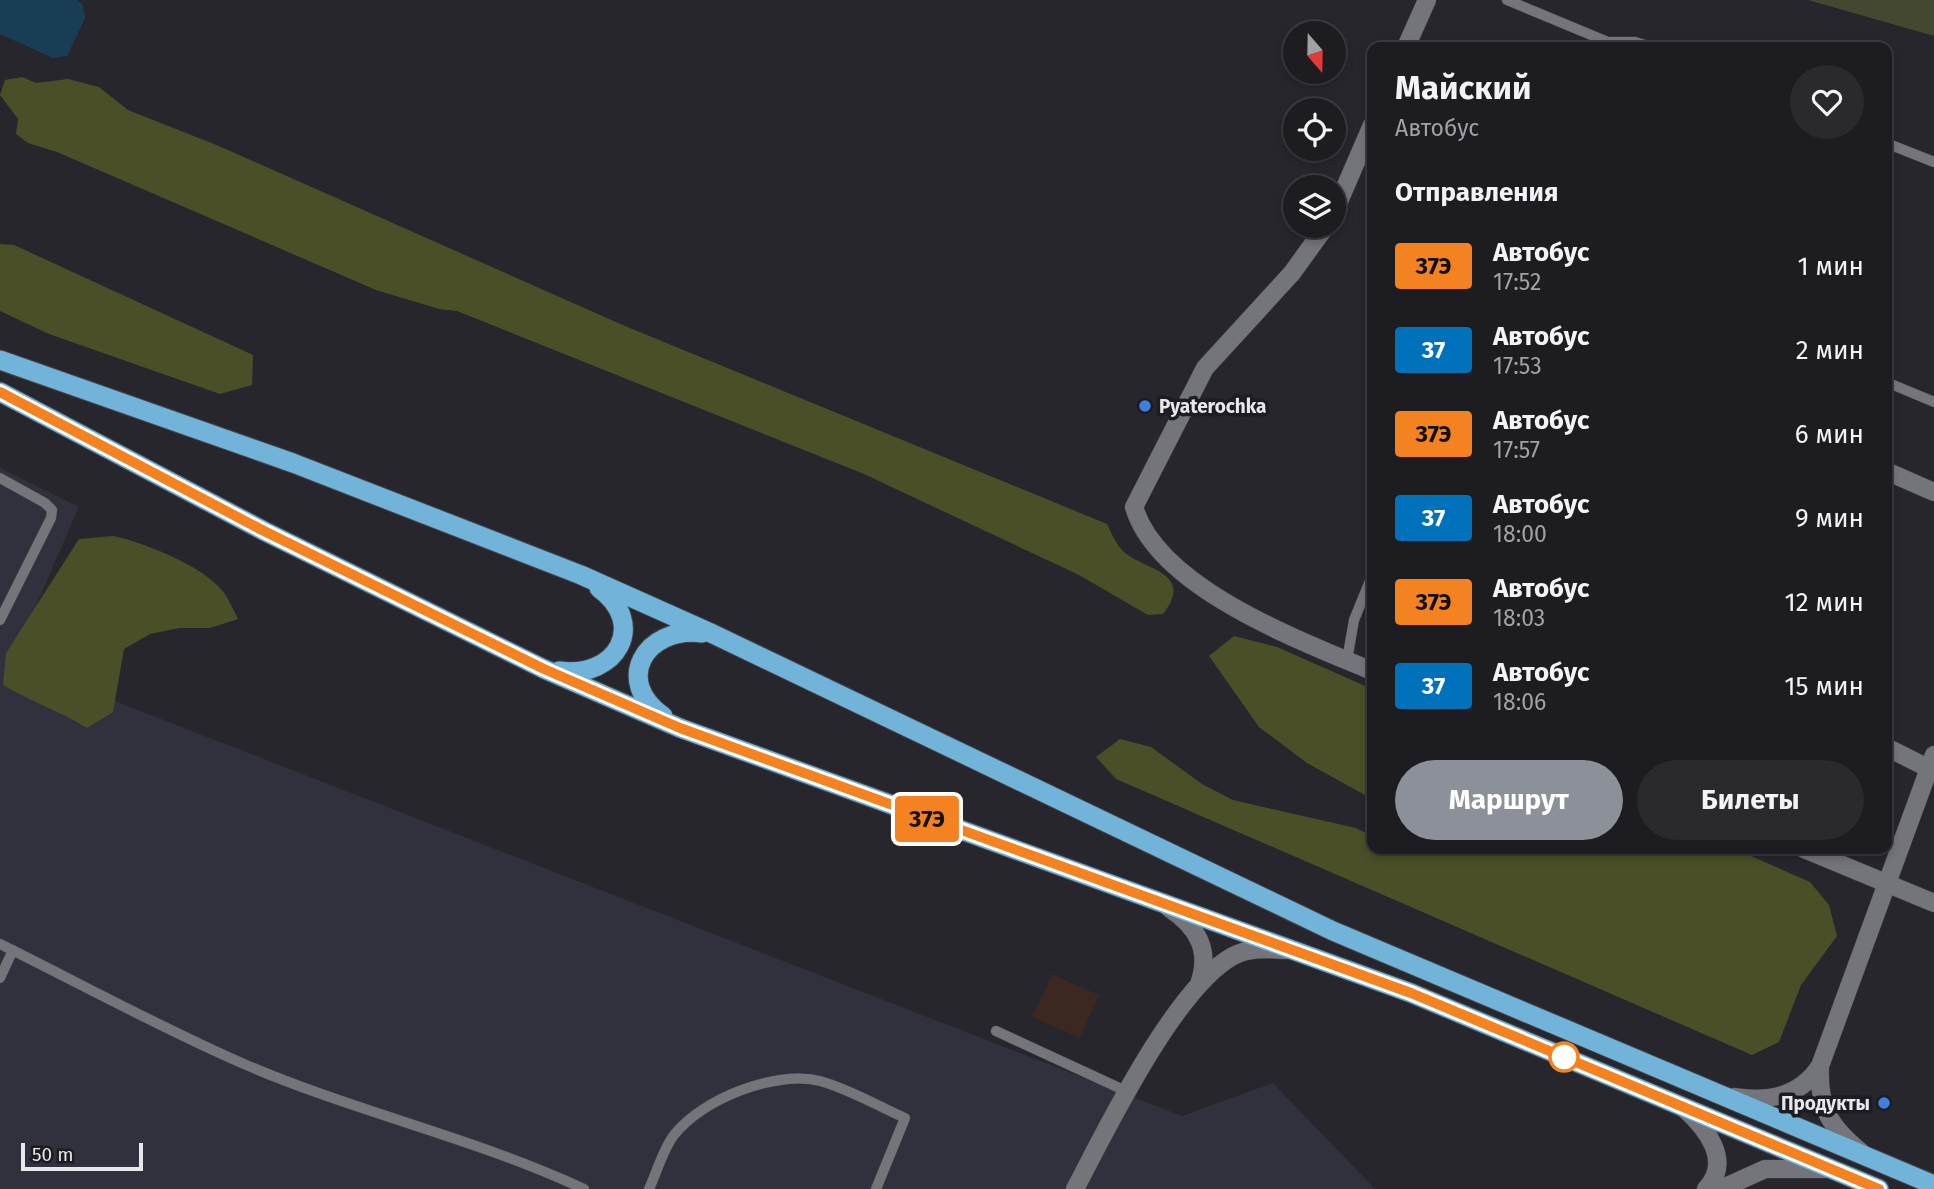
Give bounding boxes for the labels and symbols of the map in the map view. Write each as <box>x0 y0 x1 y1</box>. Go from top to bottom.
north arrow <box>1283 21 1346 84</box>
place label: Pyaterochka <box>1159 395 1266 418</box>
marker: Pyaterochka <box>1137 398 1153 414</box>
line badge: 37Э <box>887 796 967 842</box>
unlabelled marker <box>1549 1042 1579 1072</box>
place label: Продукты <box>1781 1092 1870 1115</box>
marker: Продукты <box>1876 1095 1892 1111</box>
scale bar <box>21 1140 144 1172</box>

